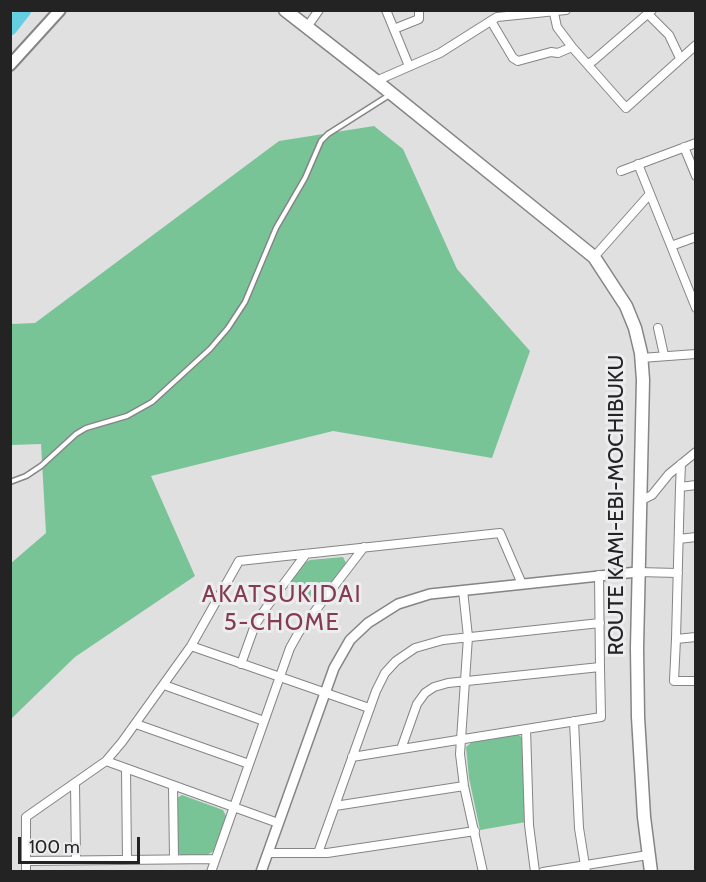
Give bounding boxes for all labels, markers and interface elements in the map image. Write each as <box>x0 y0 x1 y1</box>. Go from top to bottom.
street label: ROUTE KAMI-EBI-MOCHIBUKU <box>604 355 630 655</box>
district label: AKATSUKIDAI 5-CHOME <box>202 581 362 637</box>
scale bar <box>21 825 142 863</box>
text: 100 m <box>29 836 80 858</box>

